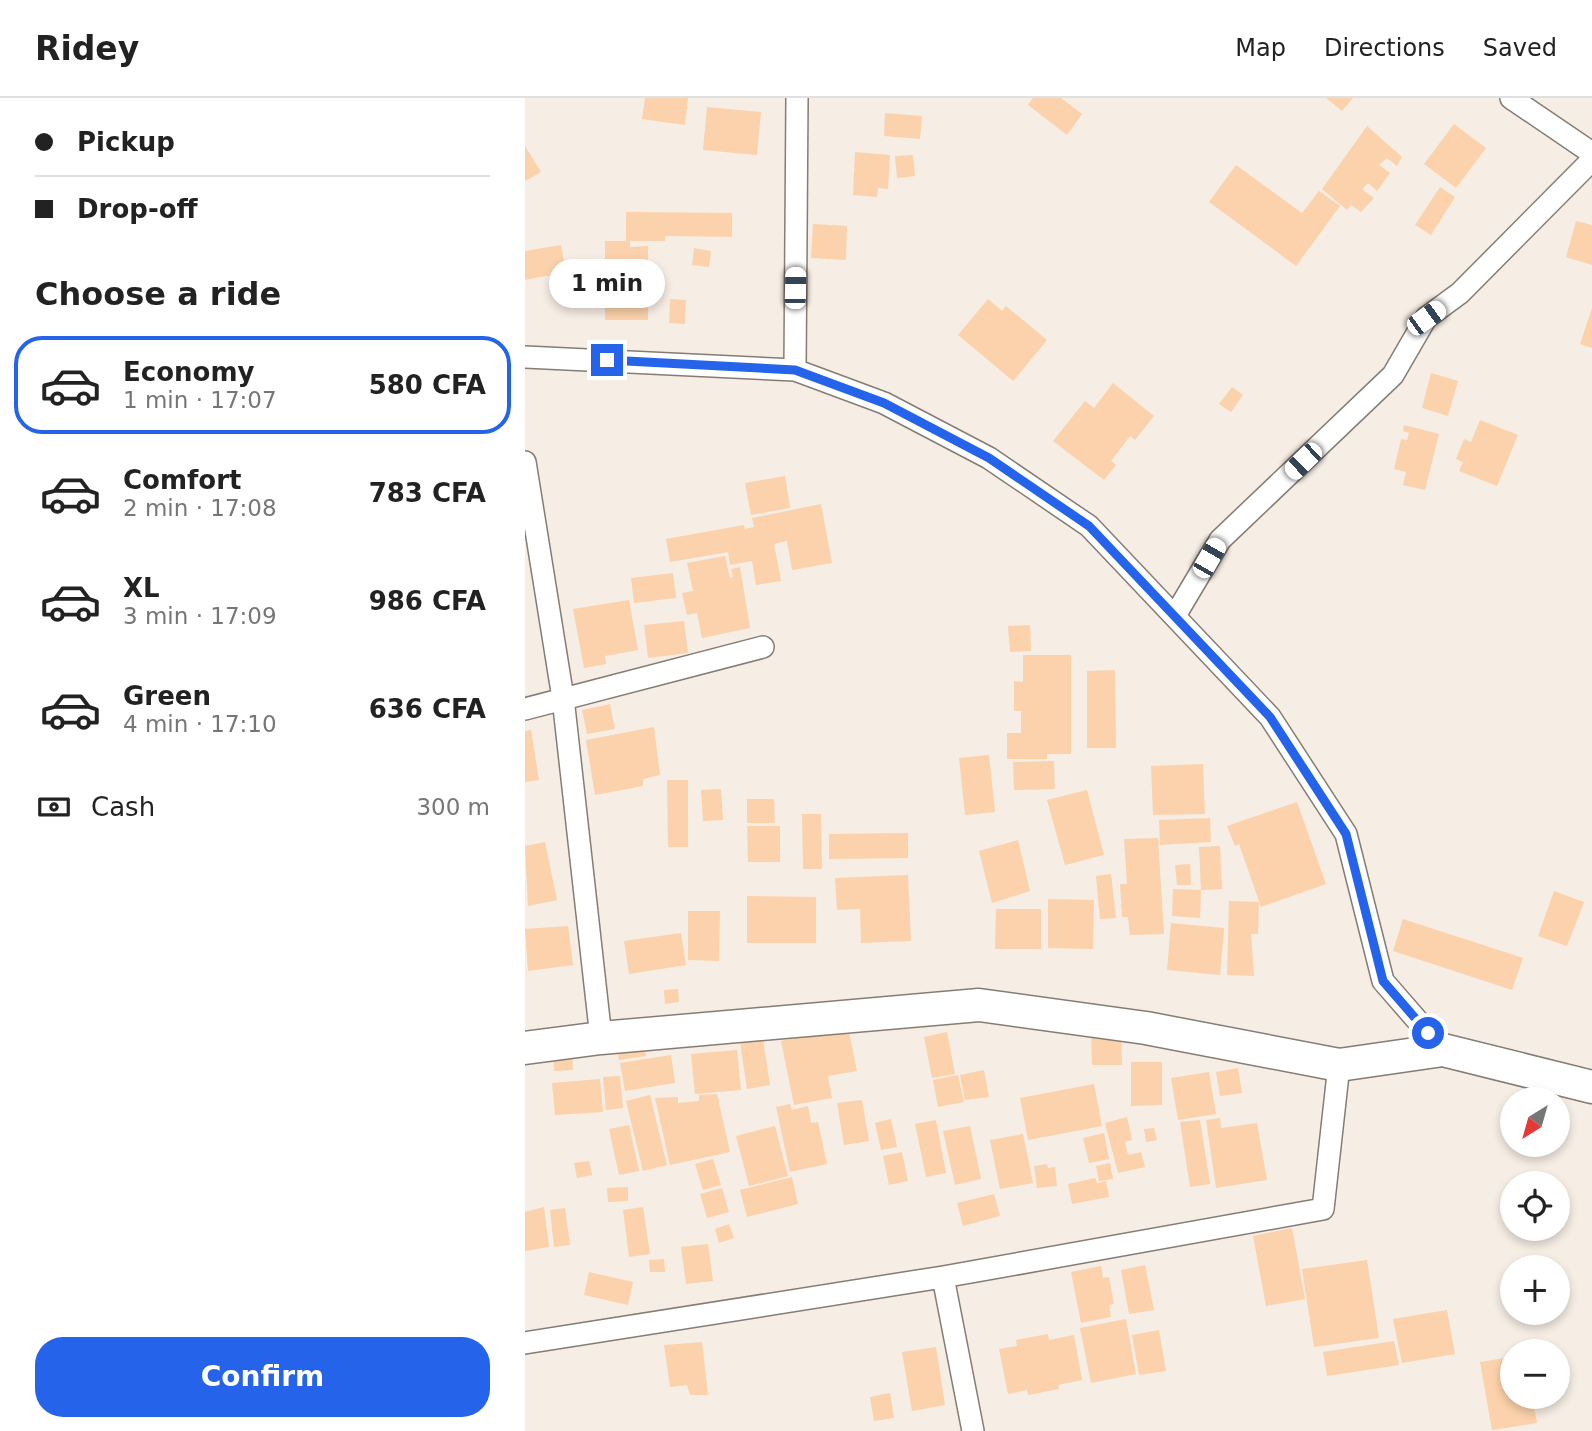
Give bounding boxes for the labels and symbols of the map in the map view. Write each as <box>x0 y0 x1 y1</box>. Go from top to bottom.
callout: 1 min <box>549 258 665 308</box>
car <box>785 267 806 309</box>
car <box>1403 297 1450 339</box>
route end <box>591 344 623 376</box>
car <box>1281 439 1326 483</box>
car <box>1190 535 1229 581</box>
route start <box>1412 1017 1444 1049</box>
north arrow <box>1500 1087 1570 1157</box>

